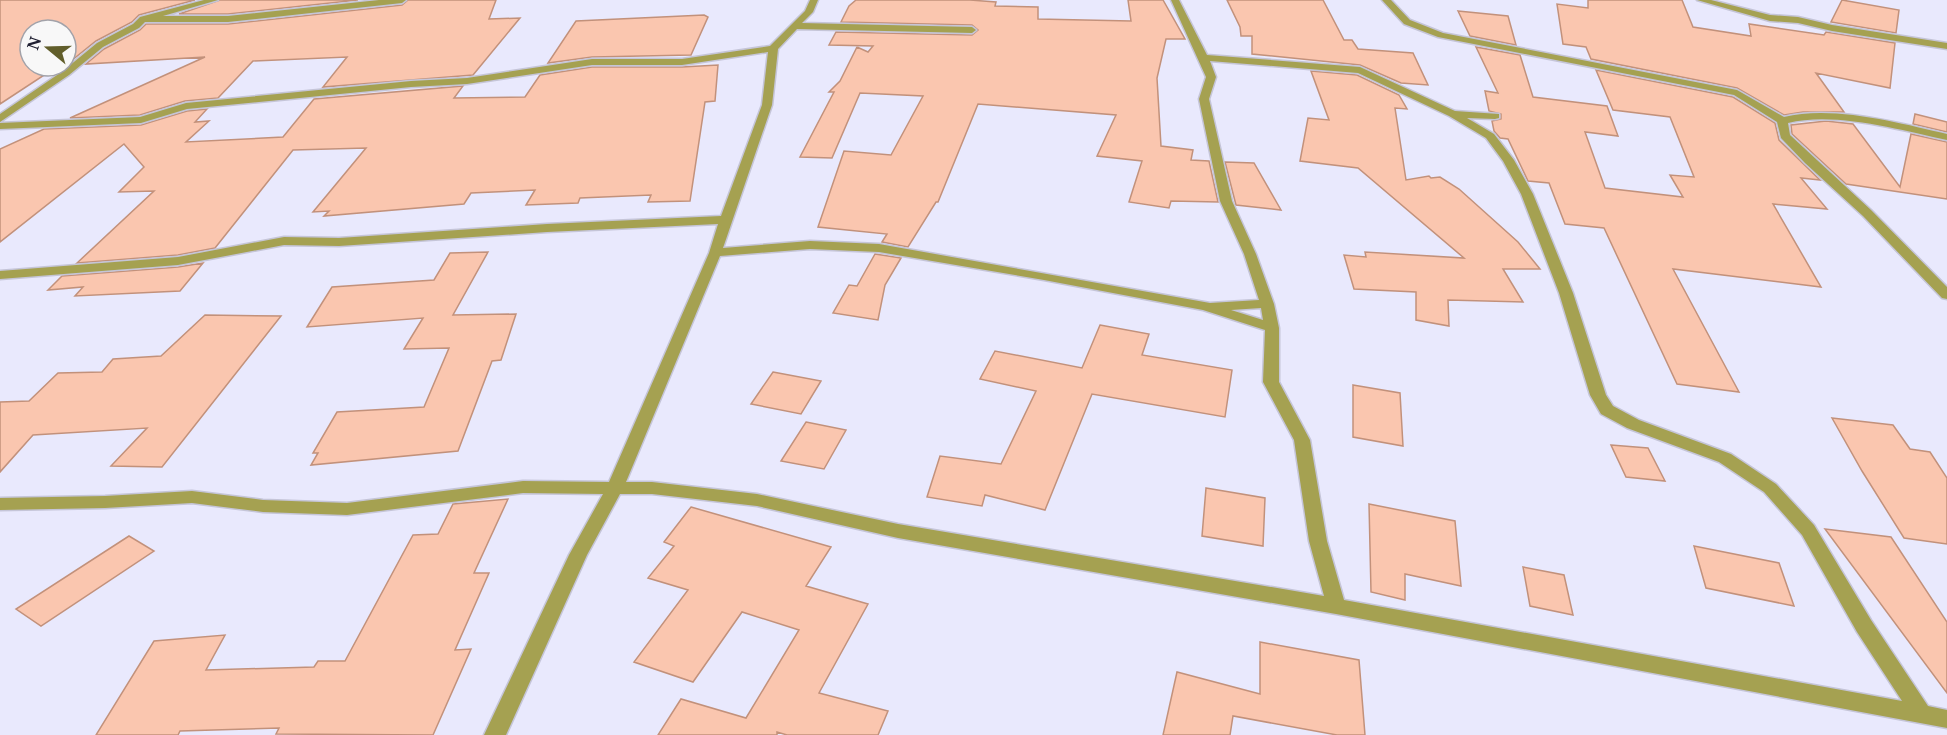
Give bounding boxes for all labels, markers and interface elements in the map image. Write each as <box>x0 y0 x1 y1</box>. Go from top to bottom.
north arrow <box>18 18 78 78</box>
text: N <box>21 33 46 53</box>

